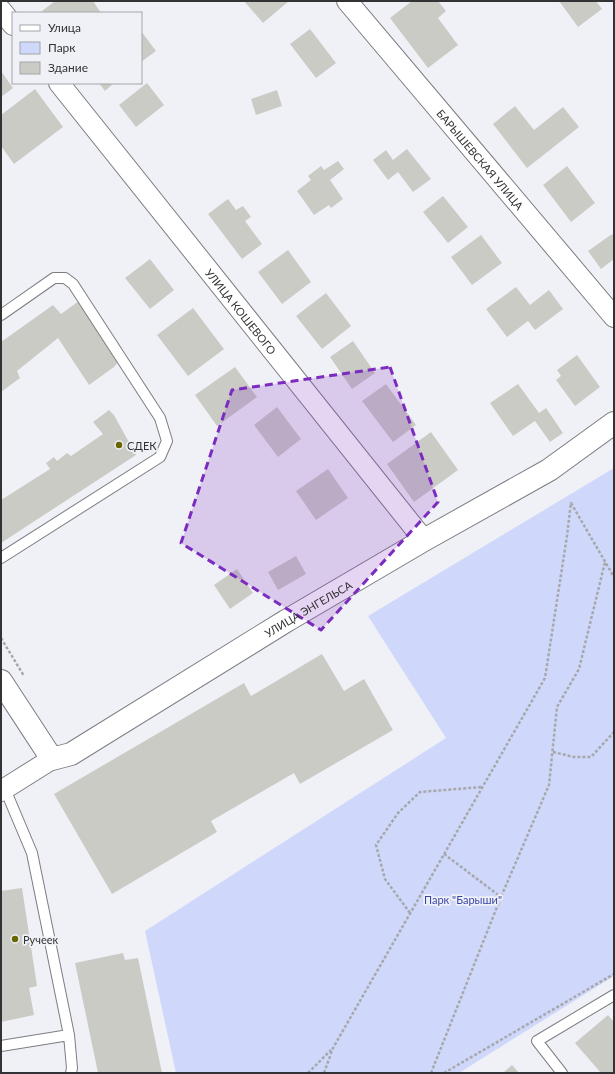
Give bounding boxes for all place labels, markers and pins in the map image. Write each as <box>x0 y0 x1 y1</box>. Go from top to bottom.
place label: СДЕК <box>127 439 157 452</box>
marker: СДЕК <box>114 440 124 450</box>
place label: Ручеек <box>23 933 59 946</box>
marker: Ручеек <box>10 934 20 944</box>

